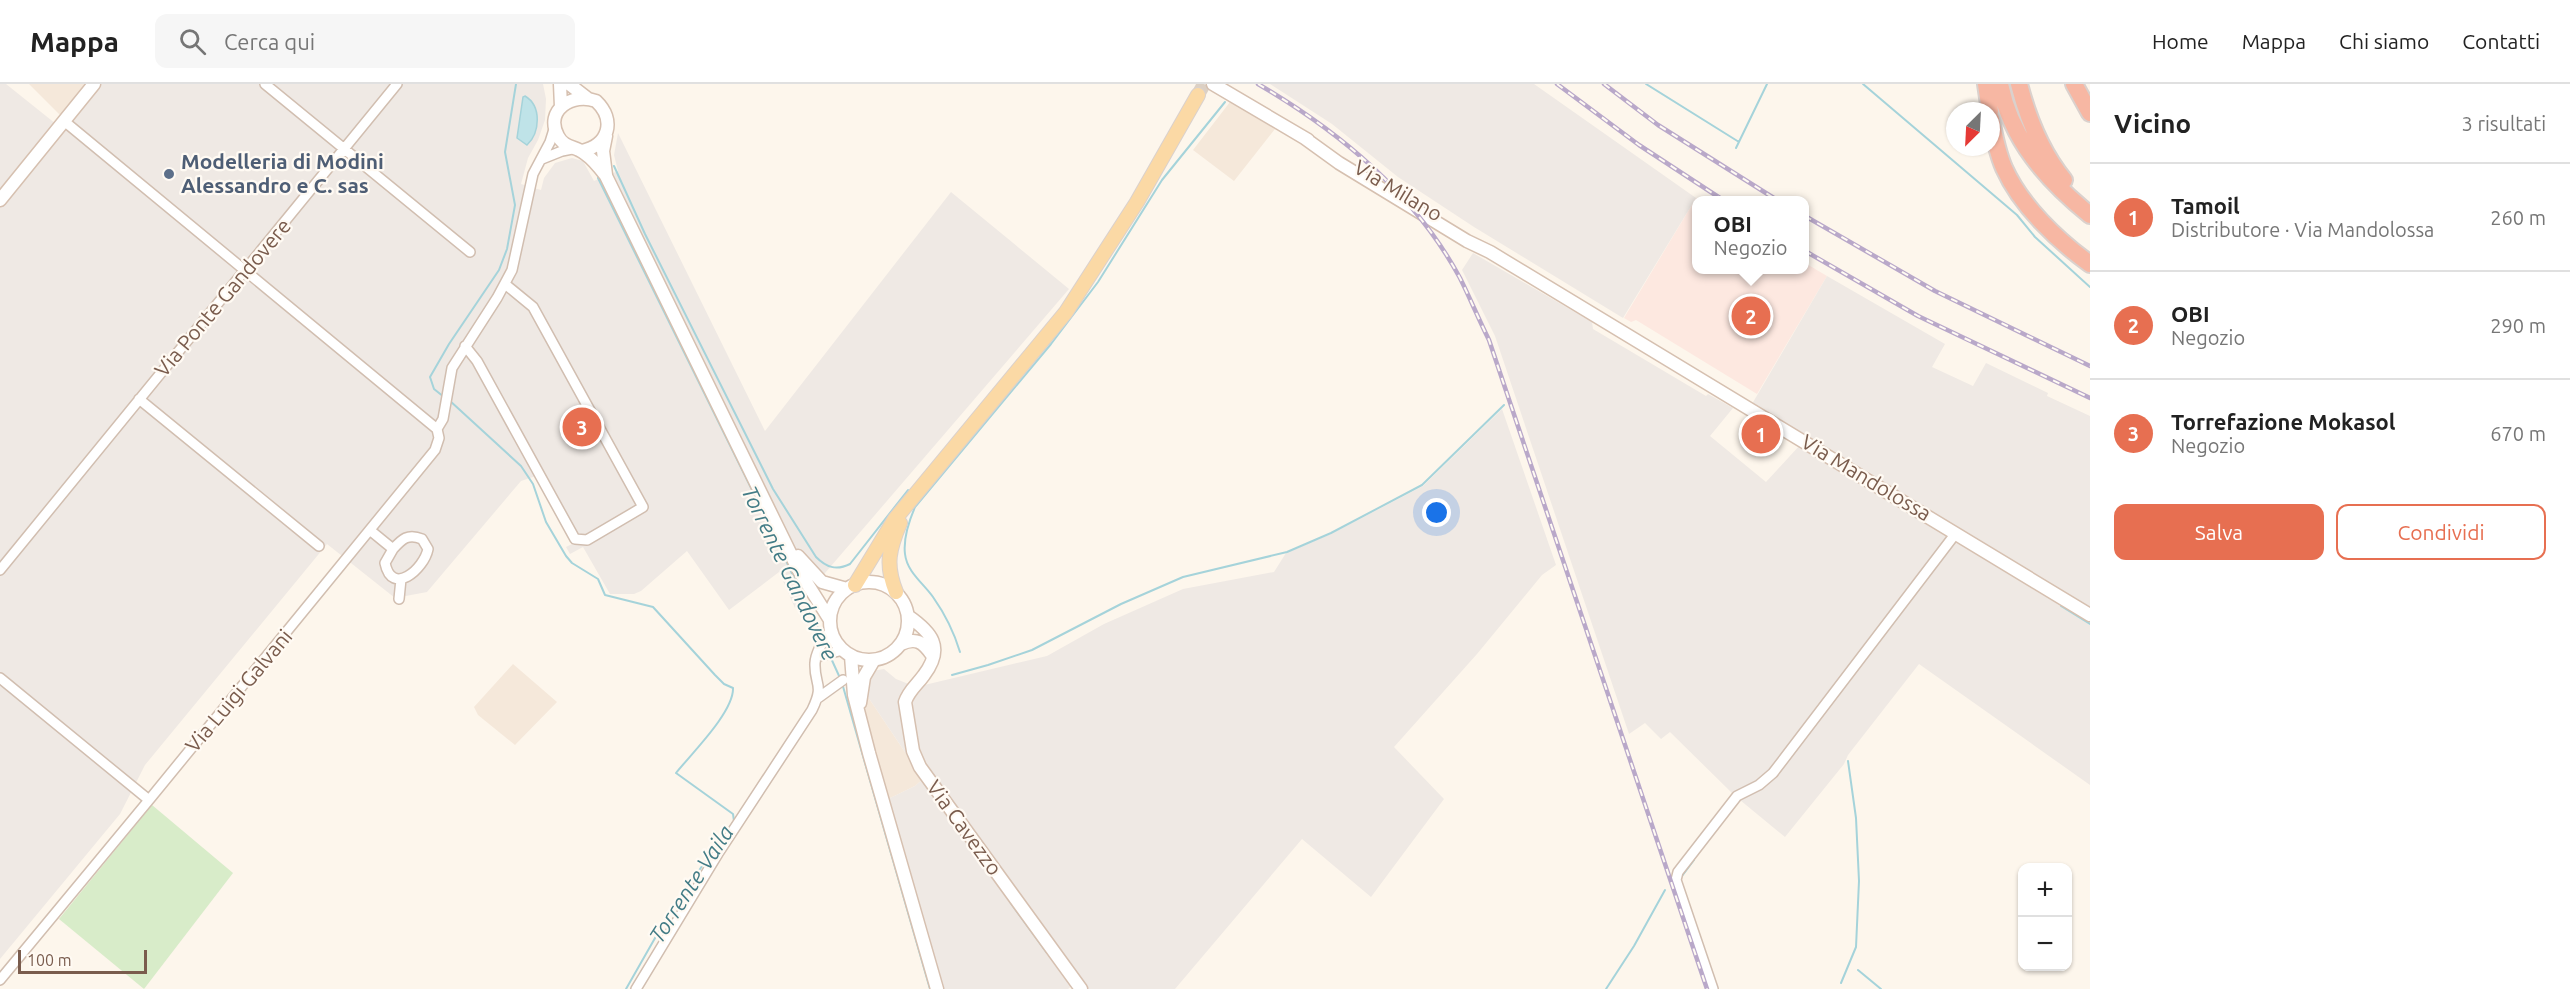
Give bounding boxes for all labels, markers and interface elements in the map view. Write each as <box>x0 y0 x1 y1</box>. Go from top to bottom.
search box <box>155 14 575 68</box>
icon: search <box>176 25 209 58</box>
text: Mappa <box>30 26 119 57</box>
text: Cerca qui <box>224 29 315 54</box>
text: Home <box>2152 29 2209 53</box>
text: Mappa <box>2242 29 2306 53</box>
text: Chi siamo <box>2339 29 2429 53</box>
text: Contatti <box>2462 29 2540 53</box>
north arrow <box>1946 102 2000 156</box>
text: Vicino <box>2114 109 2191 138</box>
text: 3 risultati <box>2462 112 2546 135</box>
place label: Modelleria di Modini Alessandro e C. sas <box>181 149 384 197</box>
street label: Via Milano <box>1350 154 1447 226</box>
marker: Modelleria di Modini Alessandro e C. sas <box>162 167 176 181</box>
text: Tamoil <box>2171 193 2240 218</box>
popup <box>1692 196 1809 274</box>
text: 1 <box>2128 206 2139 229</box>
text: 260 m <box>2490 206 2546 229</box>
text: OBI <box>1713 211 1752 236</box>
street label: Via Ponte Gandovere <box>149 214 295 381</box>
text: Distributore · Via Mandolossa <box>2171 218 2434 241</box>
text: Negozio <box>1713 236 1788 259</box>
pin: 2 <box>1732 294 1770 338</box>
text: OBI <box>2171 301 2210 326</box>
text: 2 <box>2128 314 2139 337</box>
text: 290 m <box>2490 314 2546 337</box>
text: Negozio <box>2171 326 2245 349</box>
pin: 3 <box>562 404 602 450</box>
text: Torrefazione Mokasol <box>2171 409 2396 434</box>
pin: 1 <box>1742 412 1780 456</box>
text: 3 <box>2128 422 2139 445</box>
text: 670 m <box>2490 422 2546 445</box>
street label: Via Mandolossa <box>1797 429 1936 525</box>
text: Negozio <box>2171 434 2245 457</box>
water label: Torrente Gandovere <box>737 482 844 664</box>
your location <box>1422 498 1451 527</box>
button: Salva <box>2114 504 2324 560</box>
button: Condividi <box>2336 504 2546 560</box>
street label: Via Luigi Galvani <box>180 624 297 757</box>
street label: Via Cavezzo <box>922 775 1007 880</box>
water label: Torrente Vaila <box>643 820 738 947</box>
map controls <box>2018 863 2072 971</box>
button: + <box>2018 863 2072 917</box>
button: − <box>2018 917 2072 971</box>
scale bar <box>18 947 147 974</box>
text: 100 m <box>27 951 72 969</box>

